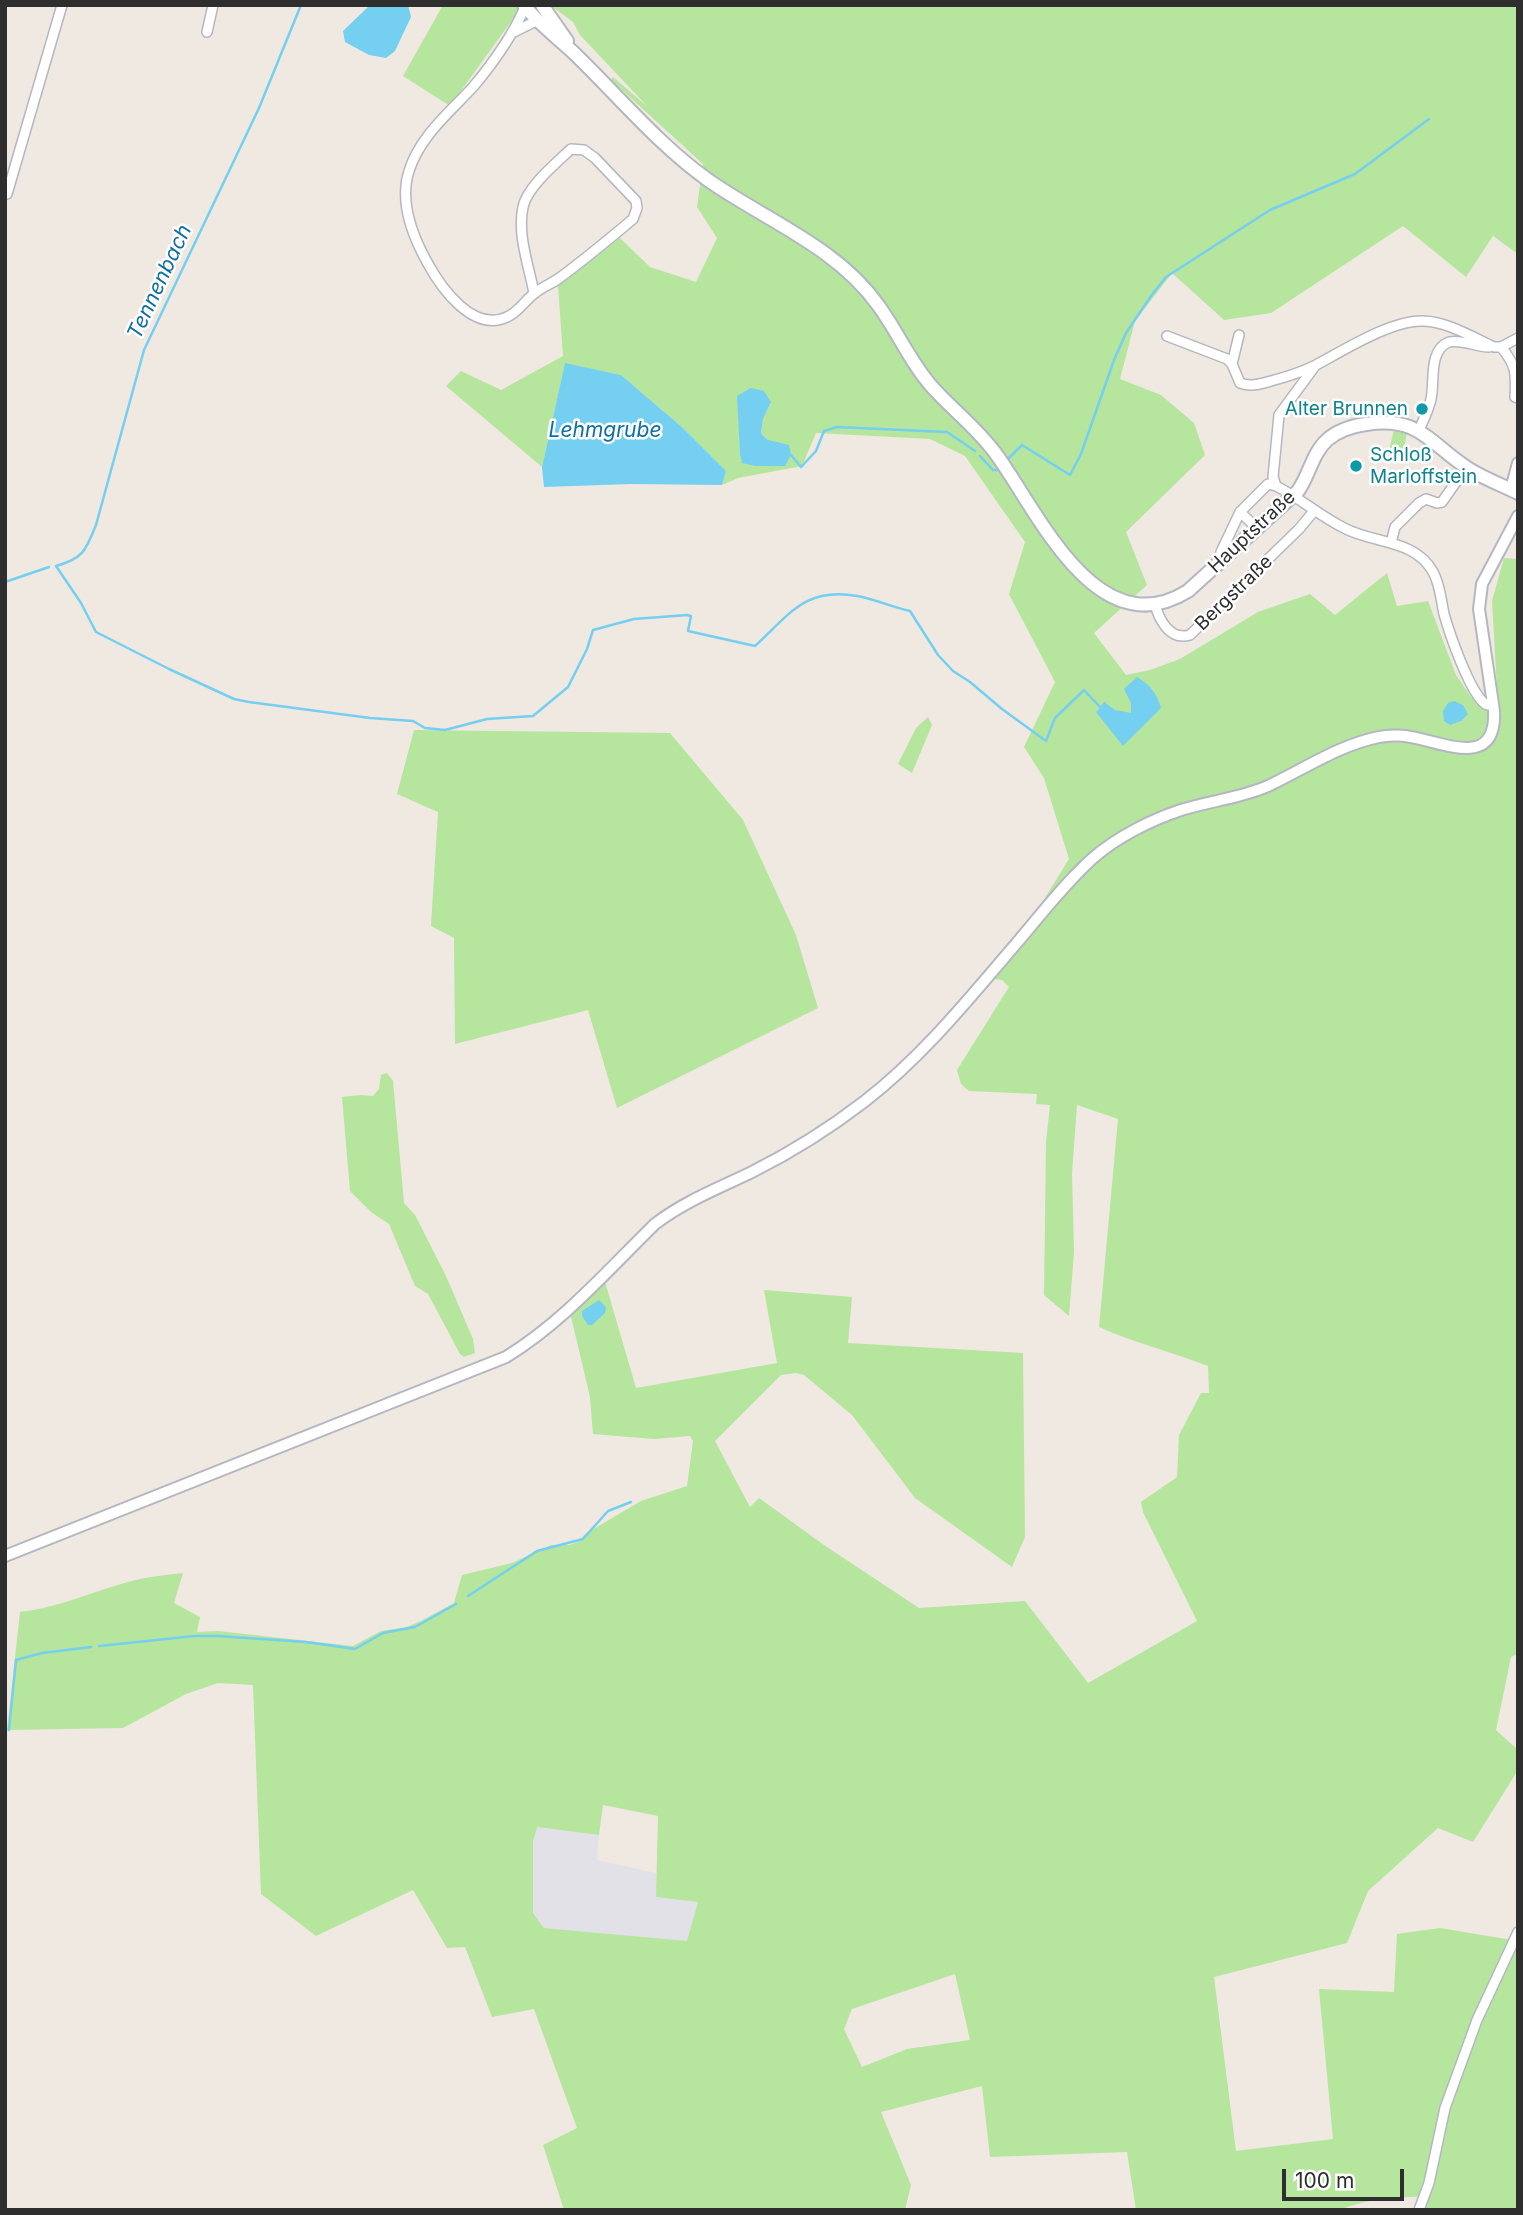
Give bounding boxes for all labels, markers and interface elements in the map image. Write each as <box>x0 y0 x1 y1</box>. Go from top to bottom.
water label: Tennenbach <box>122 221 198 343</box>
place label: Alter Brunnen <box>1285 398 1408 420</box>
marker: Alter Brunnen <box>1414 401 1430 417</box>
water label: Lehmgrube <box>549 418 661 444</box>
place label: Schloß Marloffstein <box>1370 444 1477 488</box>
marker: Schloß Marloffstein <box>1348 458 1364 474</box>
street label: Hauptstraße <box>1204 486 1300 578</box>
street label: Bergstraße <box>1191 550 1277 636</box>
scale bar <box>1285 2156 1408 2200</box>
text: 100 m <box>1295 2168 1354 2193</box>

